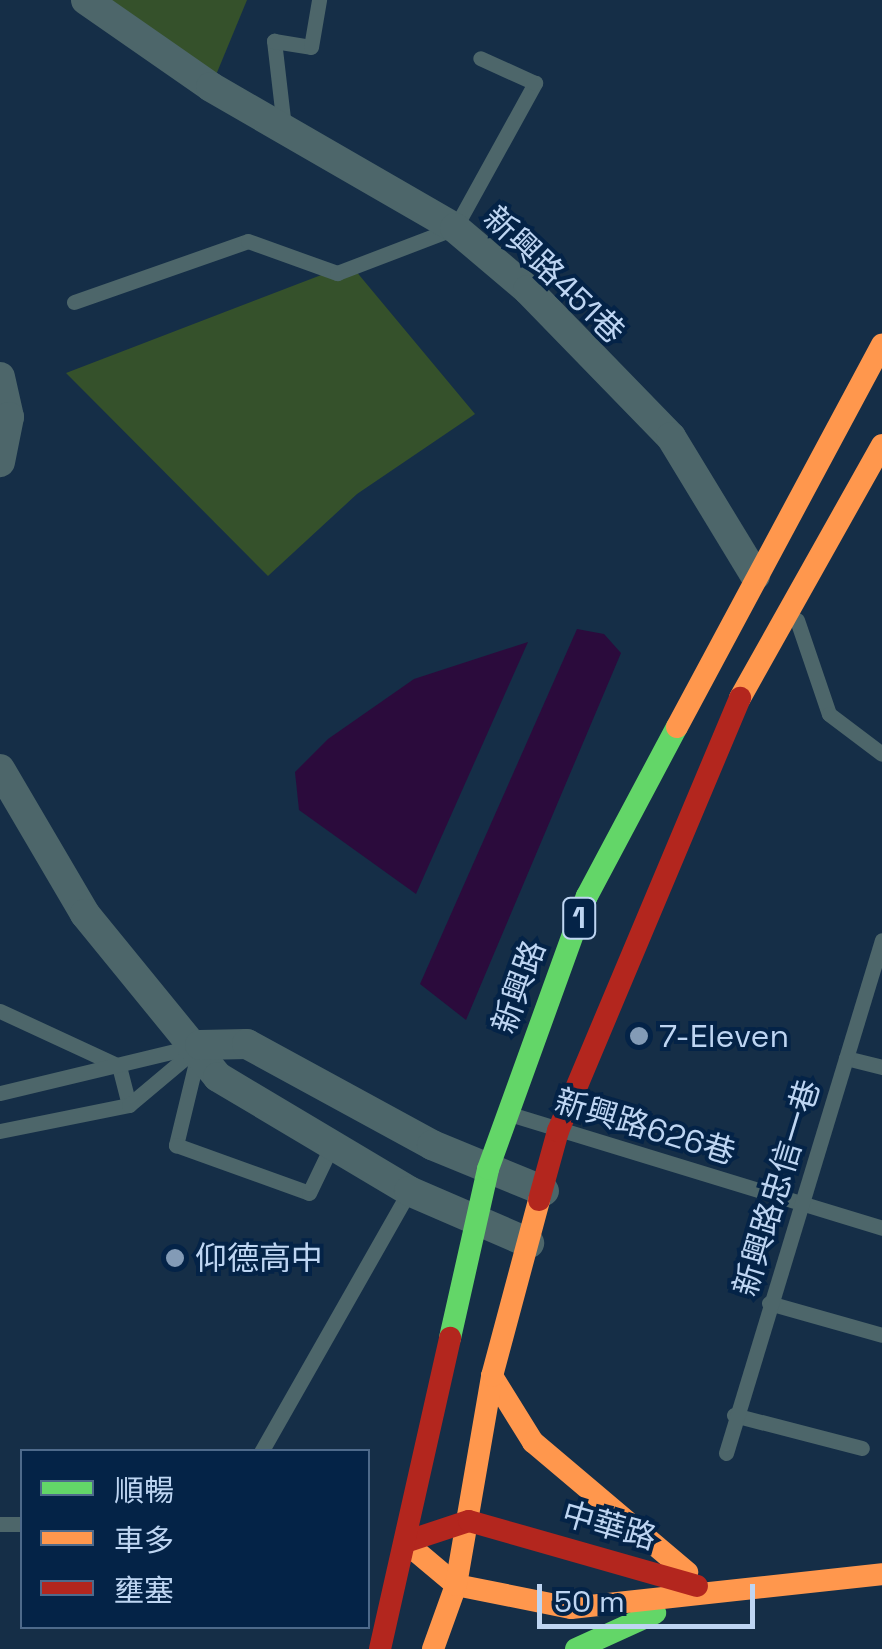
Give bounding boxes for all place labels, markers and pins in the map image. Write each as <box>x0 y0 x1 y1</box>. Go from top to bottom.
place label: 7-Eleven <box>659 1017 789 1055</box>
marker: 7-Eleven <box>628 1025 650 1047</box>
place label: 仰德高中 <box>195 1239 323 1277</box>
marker: 仰德高中 <box>164 1247 186 1269</box>

